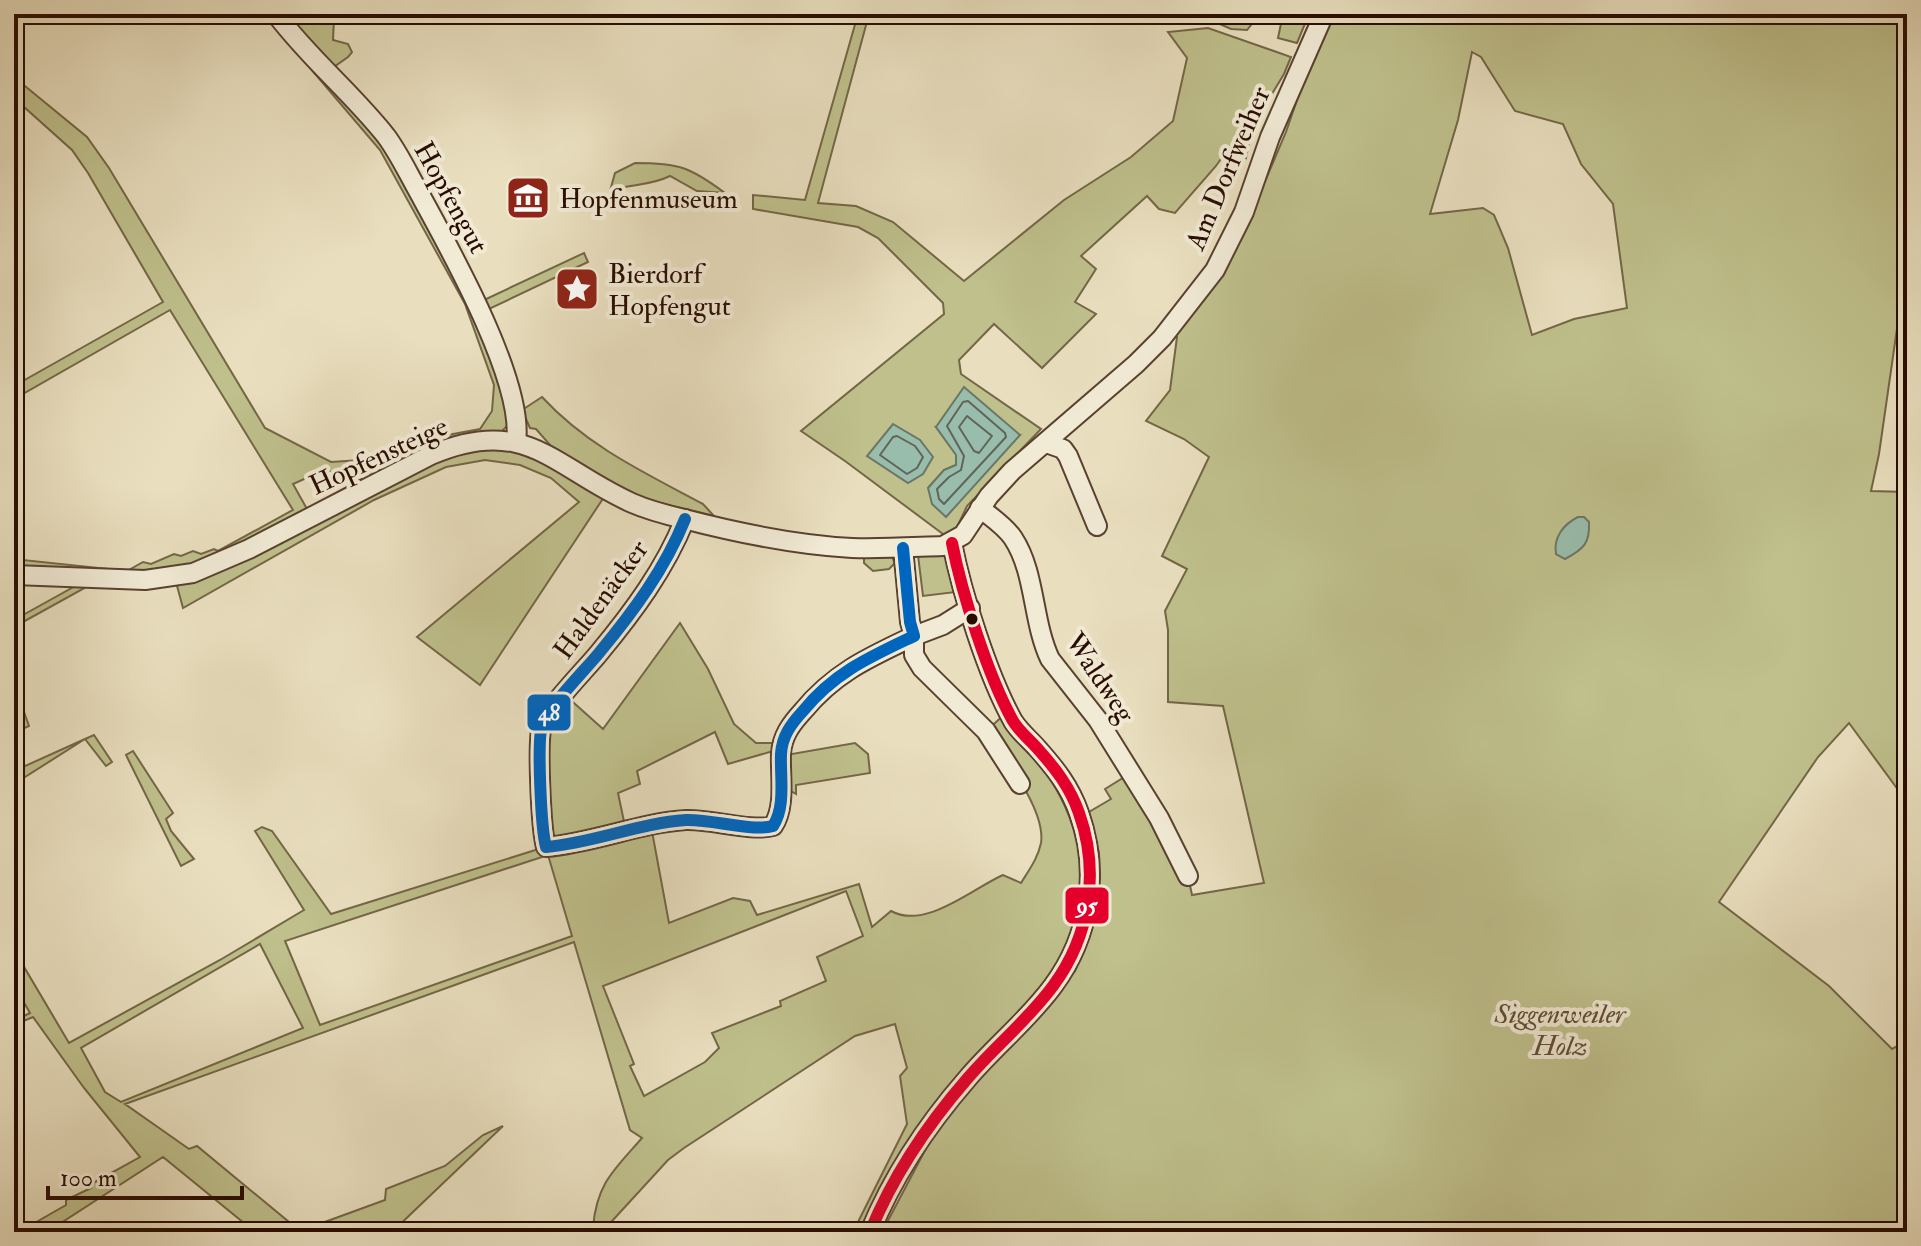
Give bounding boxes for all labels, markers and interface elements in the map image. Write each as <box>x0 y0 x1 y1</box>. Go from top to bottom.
street label: Am Dorfweiher <box>1178 81 1279 257</box>
street label: Hopfengut <box>406 136 496 260</box>
museum icon: Hopfenmuseum <box>504 174 552 222</box>
place label: Hopfenmuseum <box>559 182 738 217</box>
place label: Bierdorf Hopfengut <box>608 257 731 324</box>
place icon: Bierdorf Hopfengut <box>553 265 601 313</box>
street label: Hopfensteige <box>304 409 454 504</box>
street label: Haldenäcker <box>546 533 657 667</box>
unlabelled marker <box>964 611 980 627</box>
street label: Waldweg <box>1056 625 1143 730</box>
line badge: 48 <box>526 693 572 732</box>
text: 48 <box>537 699 561 727</box>
line badge: 95 <box>1064 886 1110 925</box>
text: 95 <box>1075 892 1098 920</box>
park label: Siggenweiler Holz <box>1494 997 1627 1064</box>
scale bar <box>48 1150 242 1200</box>
text: 100 m <box>60 1163 117 1194</box>

